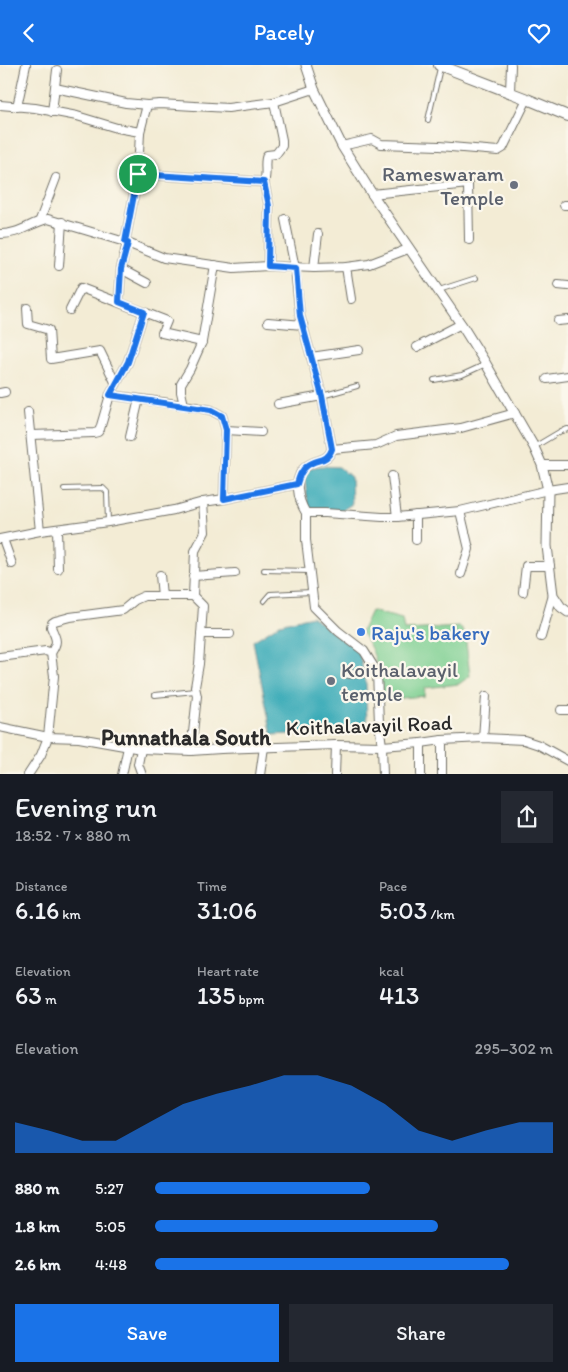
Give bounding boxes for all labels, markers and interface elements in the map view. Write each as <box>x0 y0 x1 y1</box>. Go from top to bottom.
icon: back <box>15 19 43 47</box>
text: Pacely <box>254 19 314 46</box>
icon: heart <box>525 19 553 47</box>
pin <box>117 153 159 195</box>
icon: arrive <box>124 160 152 188</box>
place label: Rameswaram Temple <box>382 161 504 210</box>
marker: Rameswaram Temple <box>508 179 520 191</box>
place label: Raju's bakery <box>371 620 490 645</box>
marker: Raju's bakery <box>355 626 367 638</box>
place label: Koithalavayil temple <box>341 657 458 706</box>
marker: Koithalavayil temple <box>325 675 337 687</box>
street label: Koithalavayil Road <box>285 710 453 740</box>
district label: Punnathala South <box>101 724 272 751</box>
text: Evening run <box>15 790 157 824</box>
button: share <box>501 791 553 843</box>
text: 18:52 · 7 × 880 m <box>15 826 130 845</box>
text: Distance <box>15 878 67 895</box>
text: Time <box>197 878 227 895</box>
text: Pace <box>379 878 407 895</box>
text: 6.16 <box>15 895 59 925</box>
text: 31:06 <box>197 895 257 925</box>
text: 5:03 <box>379 895 427 925</box>
text: km <box>59 906 81 923</box>
text: /km <box>427 906 455 923</box>
text: Elevation <box>15 963 71 980</box>
text: Heart rate <box>197 963 259 980</box>
text: kcal <box>379 963 404 980</box>
text: 63 <box>15 980 42 1010</box>
text: 135 <box>197 980 235 1010</box>
text: 413 <box>379 980 419 1010</box>
text: m <box>42 991 57 1008</box>
text: bpm <box>235 991 264 1008</box>
text: Elevation <box>15 1039 79 1058</box>
text: 295–302 m <box>475 1039 553 1058</box>
text: 880 m <box>15 1179 59 1198</box>
text: 5:27 <box>95 1179 124 1198</box>
text: 1.8 km <box>15 1217 60 1236</box>
text: 5:05 <box>95 1217 126 1236</box>
text: 2.6 km <box>15 1255 61 1274</box>
text: 4:48 <box>95 1255 127 1274</box>
button: Save <box>15 1304 279 1362</box>
button: Share <box>289 1304 553 1362</box>

